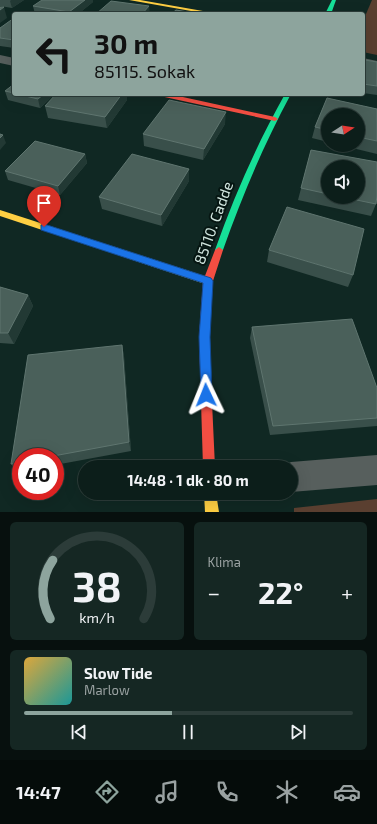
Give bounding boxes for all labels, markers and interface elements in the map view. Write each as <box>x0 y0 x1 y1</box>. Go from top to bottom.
text: 30 m <box>94 26 158 60</box>
icon: left <box>28 28 80 80</box>
text: 85115. Sokak <box>94 60 195 82</box>
north arrow <box>321 108 365 152</box>
map controls <box>321 108 365 204</box>
button: sound <box>321 160 365 204</box>
street label: 85110. Cadde <box>190 179 236 267</box>
pin <box>27 186 61 227</box>
icon: arrive <box>33 192 55 214</box>
position arrow <box>185 374 227 416</box>
speed limit sign: 40 <box>12 448 64 500</box>
text: 14:48 · 1 dk · 80 m <box>127 471 249 489</box>
text: Klima <box>208 554 241 570</box>
text: 38 <box>72 560 122 610</box>
text: 22° <box>258 574 303 610</box>
text: − <box>208 579 220 605</box>
text: + <box>341 579 353 605</box>
text: km/h <box>79 609 114 626</box>
text: Slow Tide <box>84 664 152 682</box>
text: Marlow <box>84 682 130 698</box>
icon: previous <box>68 721 90 743</box>
icon: pause <box>177 721 199 743</box>
icon: next <box>287 721 309 743</box>
icon: directions <box>93 778 121 806</box>
icon: music <box>153 778 181 806</box>
icon: phone <box>213 778 241 806</box>
icon: climate <box>273 778 301 806</box>
icon: car <box>333 778 361 806</box>
text: 14:47 <box>16 781 61 803</box>

